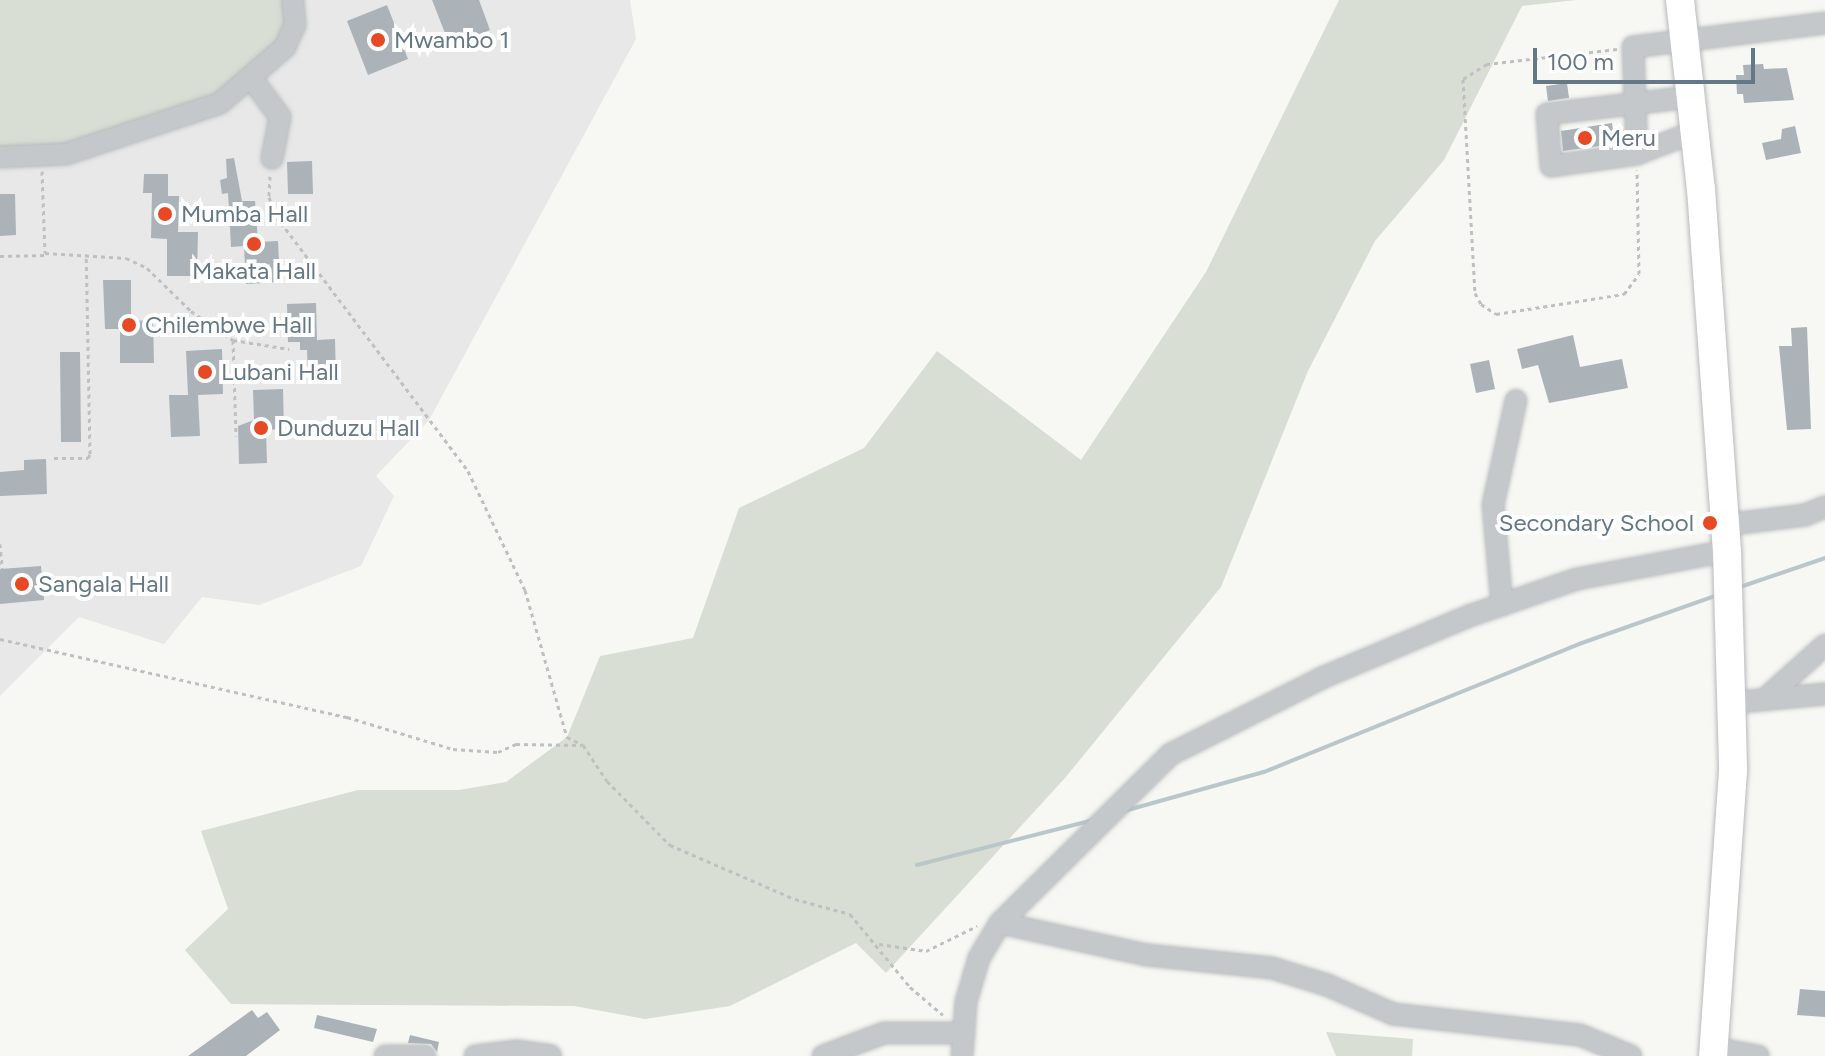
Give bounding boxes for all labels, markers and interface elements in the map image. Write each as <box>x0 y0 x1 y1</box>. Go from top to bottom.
place label: Mwambo 1 <box>394 26 509 54</box>
marker: Mwambo 1 <box>369 31 387 49</box>
scale bar <box>1537 32 1759 82</box>
text: 100 m <box>1547 47 1614 76</box>
place label: Meru <box>1601 124 1656 152</box>
marker: Meru <box>1576 129 1594 147</box>
place label: Mumba Hall <box>181 200 308 228</box>
marker: Mumba Hall <box>156 205 174 223</box>
marker: Makata Hall <box>245 235 263 253</box>
place label: Makata Hall <box>192 257 316 285</box>
place label: Chilembwe Hall <box>145 311 312 339</box>
marker: Chilembwe Hall <box>120 316 138 334</box>
place label: Lubani Hall <box>221 358 339 386</box>
marker: Lubani Hall <box>196 363 214 381</box>
place label: Dunduzu Hall <box>277 414 420 442</box>
marker: Dunduzu Hall <box>252 419 270 437</box>
place label: Secondary School <box>1499 509 1694 537</box>
marker: Secondary School <box>1701 514 1719 532</box>
place label: Sangala Hall <box>38 570 169 598</box>
marker: Sangala Hall <box>13 575 31 593</box>

